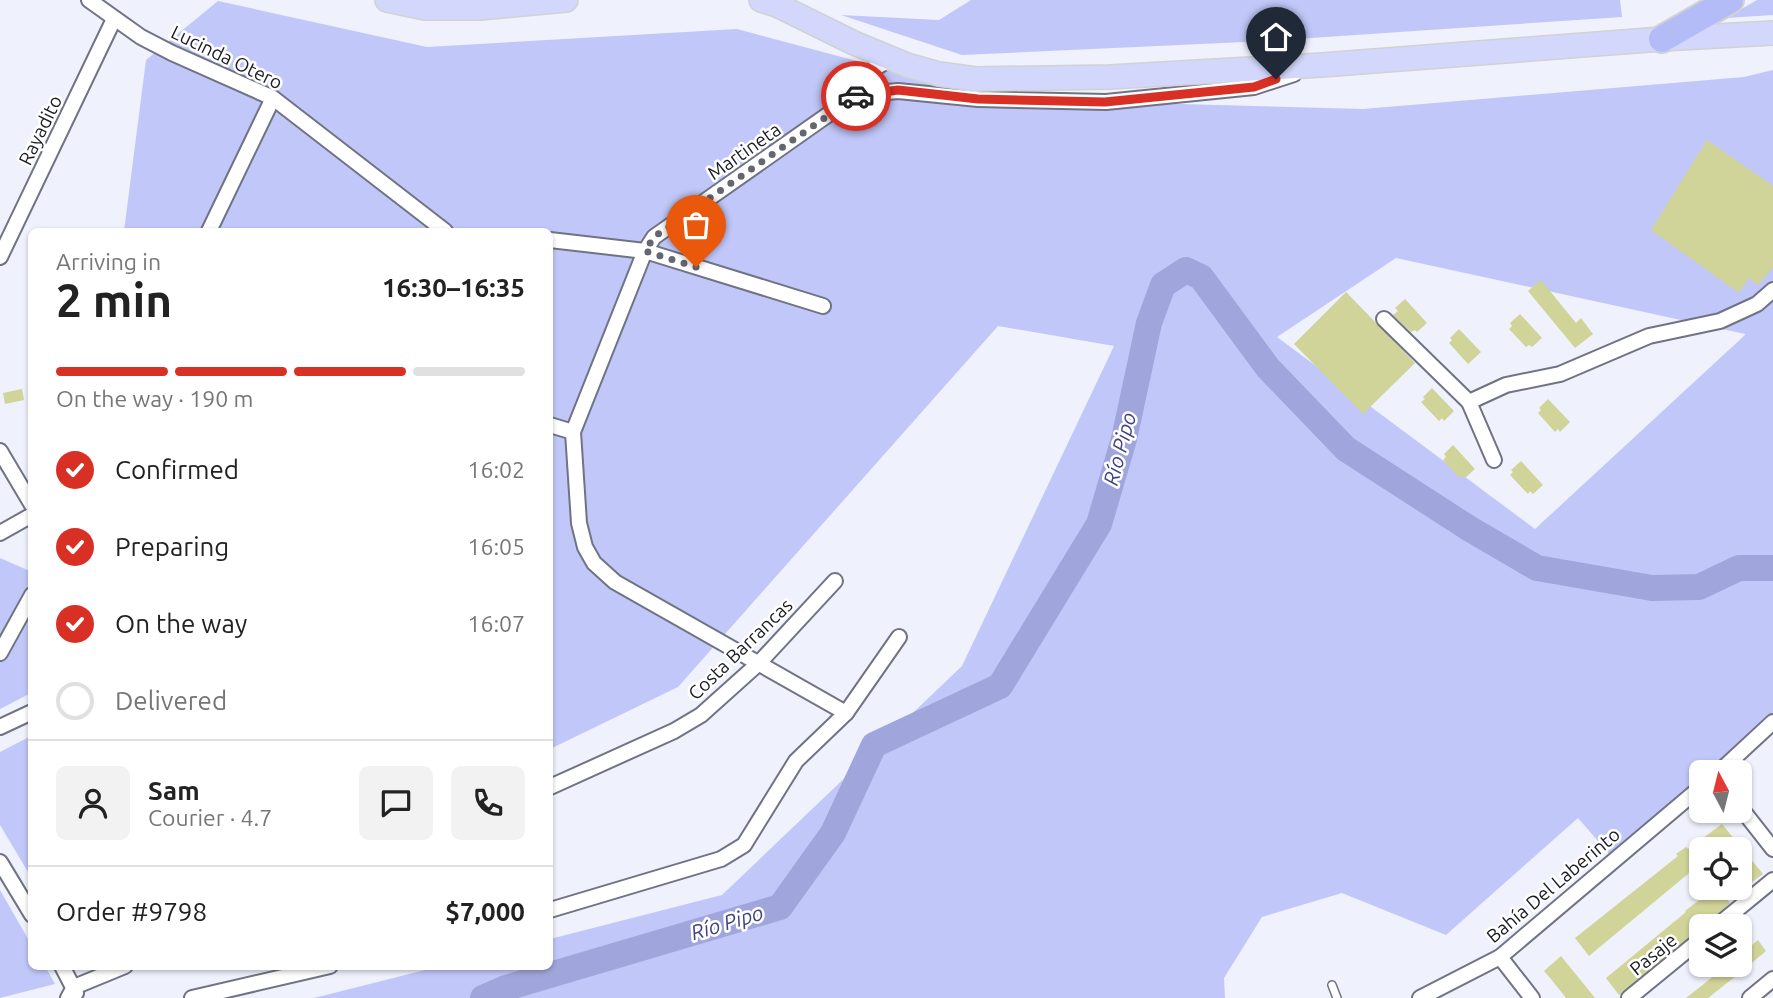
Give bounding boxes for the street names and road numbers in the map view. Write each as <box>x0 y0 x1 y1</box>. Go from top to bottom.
street label: Lucinda Otero <box>168 21 286 93</box>
street label: Rayadito <box>14 92 66 168</box>
street label: Martineta <box>703 118 785 184</box>
street label: Costa Barrancas <box>683 594 797 704</box>
street label: Bahía Del Laberinto <box>1482 823 1624 947</box>
street label: Pasaje <box>1625 928 1681 980</box>

